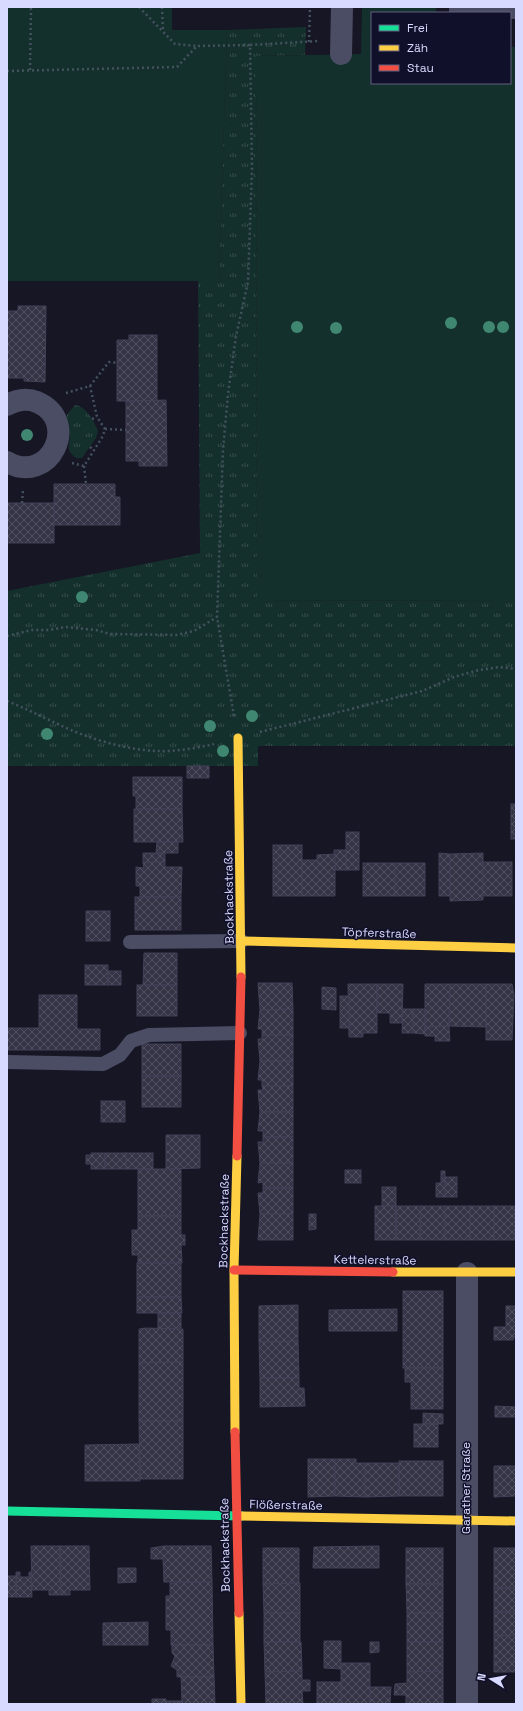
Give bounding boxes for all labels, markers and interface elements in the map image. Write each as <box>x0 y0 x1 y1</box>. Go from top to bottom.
legend <box>371 12 511 84</box>
text: Frei <box>407 20 428 36</box>
text: Zäh <box>407 40 428 56</box>
text: Stau <box>407 60 434 76</box>
street label: Bockhackstraße <box>220 850 238 944</box>
street label: Töpferstraße <box>341 924 417 942</box>
street label: Bockhackstraße <box>215 1174 233 1268</box>
street label: Kettelerstraße <box>334 1251 416 1269</box>
street label: Garather Straße <box>458 1442 474 1534</box>
street label: Flößerstraße <box>249 1496 323 1514</box>
street label: Bockhackstraße <box>216 1498 234 1592</box>
north arrow <box>471 1659 511 1699</box>
text: N <box>474 1672 489 1682</box>

